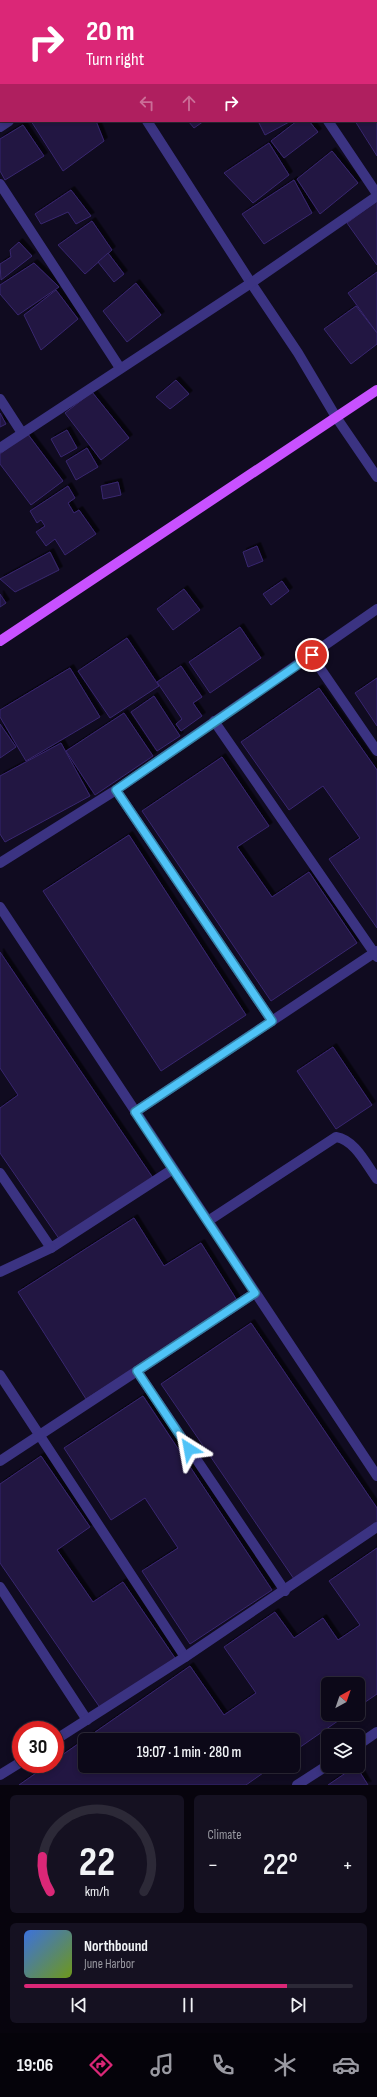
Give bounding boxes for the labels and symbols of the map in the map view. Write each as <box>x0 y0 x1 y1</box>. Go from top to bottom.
pin <box>295 638 329 672</box>
position arrow <box>168 1428 210 1470</box>
north arrow <box>321 1677 365 1721</box>
speed limit sign: 30 <box>12 1721 64 1773</box>

